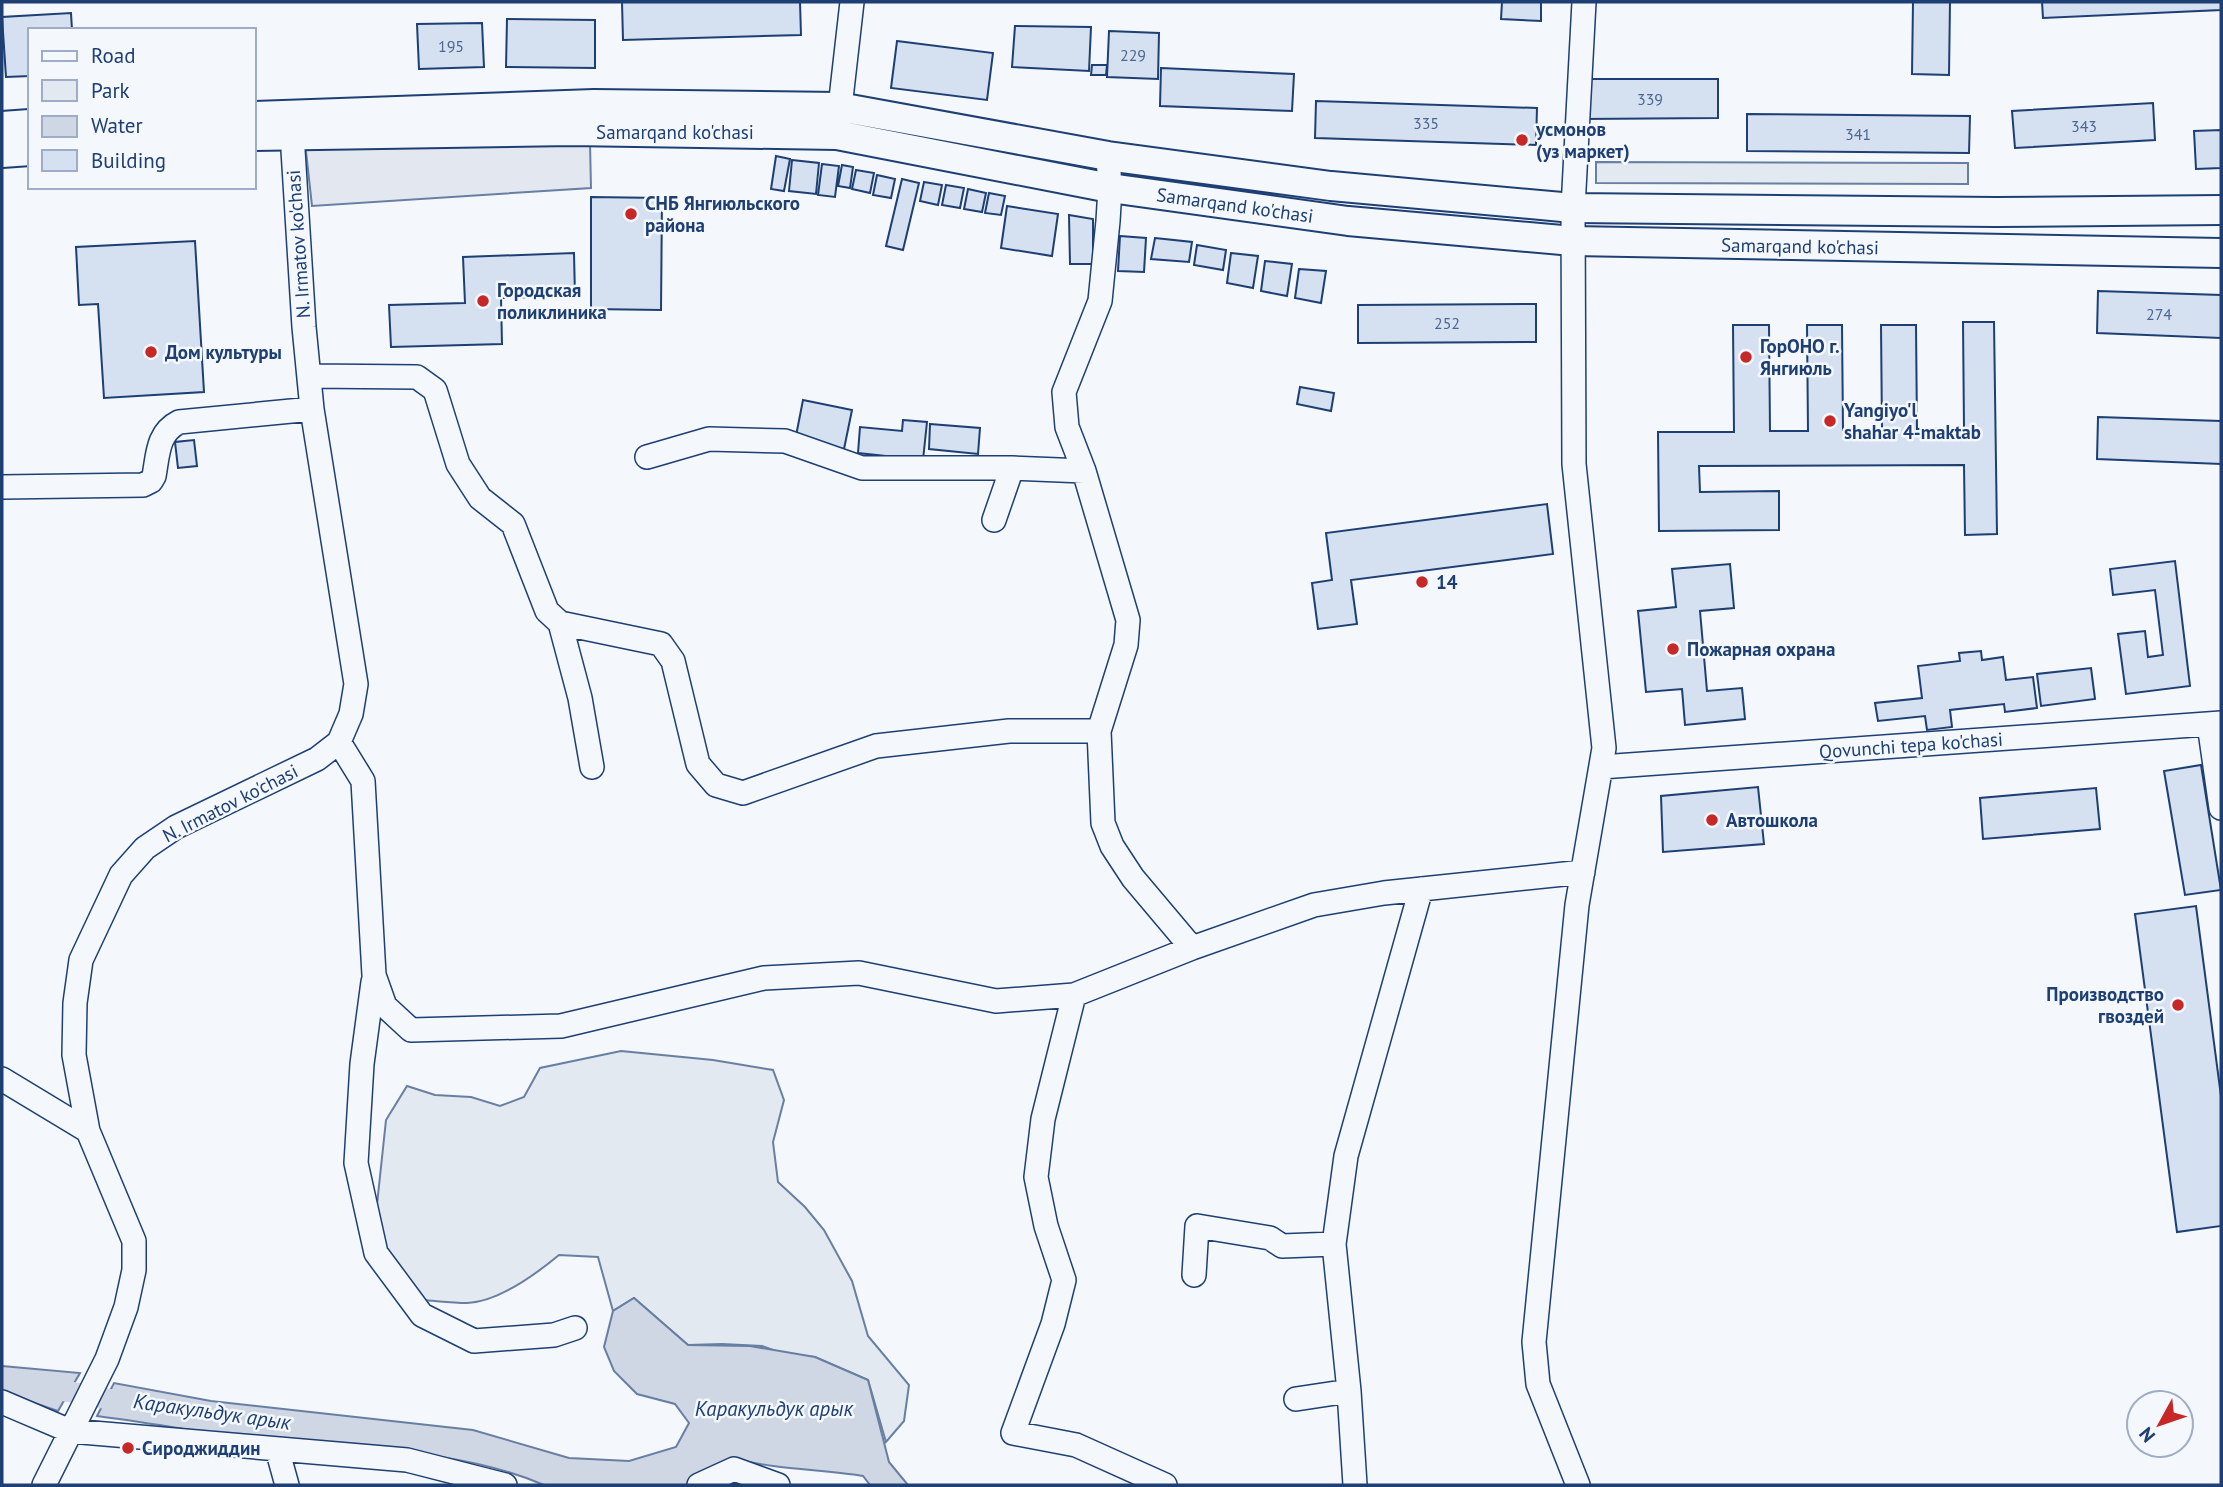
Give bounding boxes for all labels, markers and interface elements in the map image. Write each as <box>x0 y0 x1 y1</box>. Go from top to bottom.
legend <box>28 28 256 189</box>
house number: 195 <box>438 36 464 56</box>
text: Road <box>91 42 135 69</box>
house number: 229 <box>1120 45 1146 65</box>
text: Park <box>91 77 130 104</box>
house number: 339 <box>1637 89 1663 109</box>
text: Water <box>91 112 143 139</box>
house number: 335 <box>1413 113 1439 133</box>
house number: 343 <box>2071 116 2097 136</box>
place label: усмонов (уз маркет) <box>1535 117 1630 163</box>
street label: Samarqand ko'chasi <box>596 120 754 144</box>
house number: 341 <box>1845 124 1871 144</box>
marker: усмонов (уз маркет) <box>1514 132 1530 148</box>
text: Building <box>91 147 166 174</box>
street label: N. Irmatov ko'chasi <box>281 169 315 319</box>
street label: Samarqand ko'chasi <box>1155 182 1315 228</box>
place label: СНБ Янгиюльского района <box>645 191 800 237</box>
marker: СНБ Янгиюльского района <box>623 206 639 222</box>
street label: Samarqand ko'chasi <box>1721 233 1879 259</box>
place label: Городская поликлиника <box>497 278 607 324</box>
marker: Городская поликлиника <box>475 293 491 309</box>
house number: 274 <box>2146 304 2172 324</box>
house number: 252 <box>1434 313 1460 333</box>
place label: ГорОНО г. Янгиюль <box>1760 334 1840 380</box>
place label: Дом культуры <box>165 340 282 364</box>
marker: Дом культуры <box>143 344 159 360</box>
marker: ГорОНО г. Янгиюль <box>1738 349 1754 365</box>
place label: Yangiyo'l shahar 4-maktab <box>1843 398 1981 444</box>
marker: Yangiyo'l shahar 4-maktab <box>1822 413 1838 429</box>
place label: 14 <box>1436 570 1458 594</box>
marker: 14 <box>1414 574 1430 590</box>
place label: Пожарная охрана <box>1687 637 1835 661</box>
marker: Пожарная охрана <box>1665 641 1681 657</box>
street label: Qovunchi tepa ko'chasi <box>1818 727 2004 763</box>
street label: N. Irmatov ko'chasi <box>158 759 302 847</box>
place label: Автошкола <box>1726 808 1818 832</box>
marker: Автошкола <box>1704 812 1720 828</box>
place label: Производство гвоздей <box>2046 982 2164 1028</box>
marker: Производство гвоздей <box>2170 997 2186 1013</box>
water label: Каракульдук арык <box>132 1387 294 1436</box>
north arrow <box>2125 1389 2195 1459</box>
water label: Каракульдук арык <box>695 1395 855 1422</box>
text: N <box>2134 1422 2160 1447</box>
place label: Сироджиддин <box>142 1436 260 1460</box>
marker: Сироджиддин <box>120 1440 136 1456</box>

